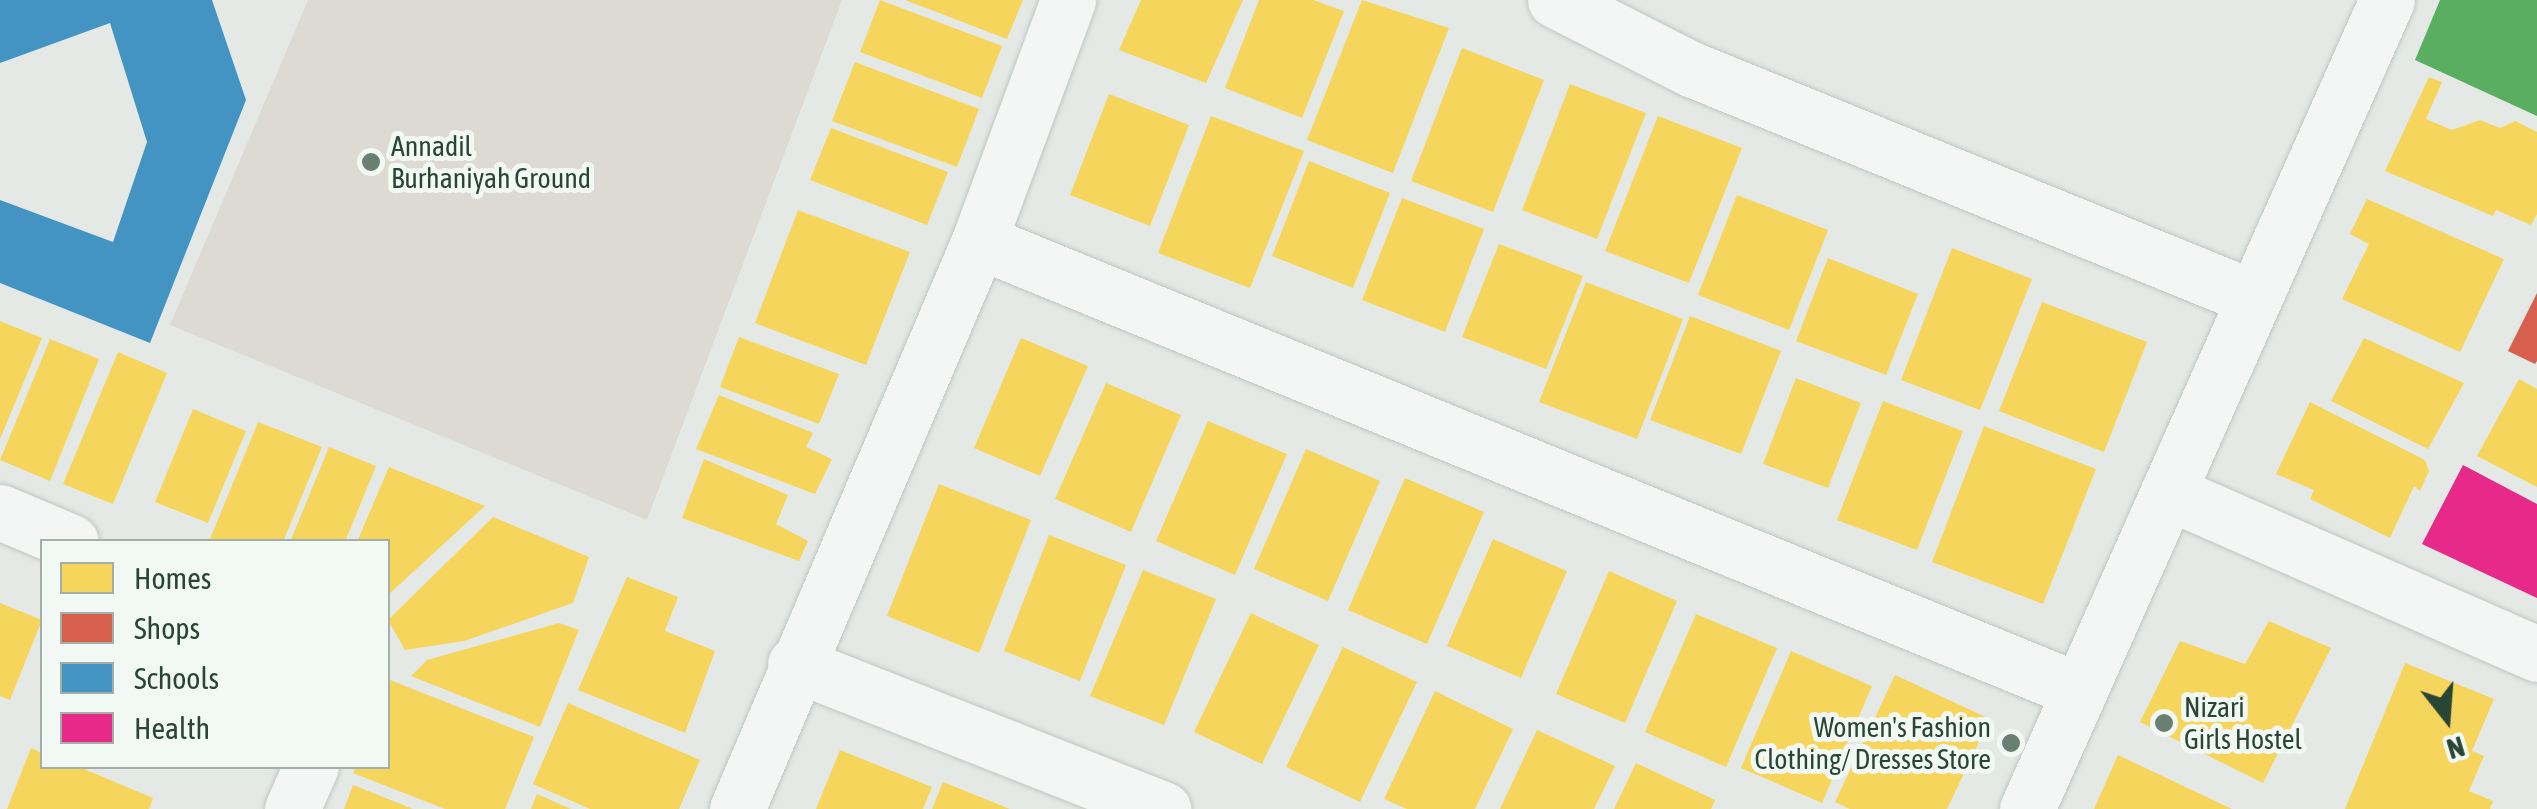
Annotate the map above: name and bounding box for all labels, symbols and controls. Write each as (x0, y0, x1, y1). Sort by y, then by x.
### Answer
place label: Annadil Burhaniyah Ground (391, 129, 591, 195)
marker: Annadil Burhaniyah Ground (360, 151, 382, 173)
legend (40, 539, 390, 769)
text: Homes (134, 561, 211, 595)
text: Shops (134, 611, 200, 645)
text: Schools (134, 661, 219, 695)
north arrow (2397, 669, 2497, 769)
place label: Nizari Girls Hostel (2184, 690, 2302, 756)
place label: Women's Fashion Clothing/ Dresses Store (1755, 710, 1991, 776)
text: Health (134, 711, 210, 745)
marker: Nizari Girls Hostel (2153, 712, 2175, 734)
text: N (2443, 730, 2468, 765)
marker: Women's Fashion Clothing/ Dresses Store (2000, 732, 2022, 754)

